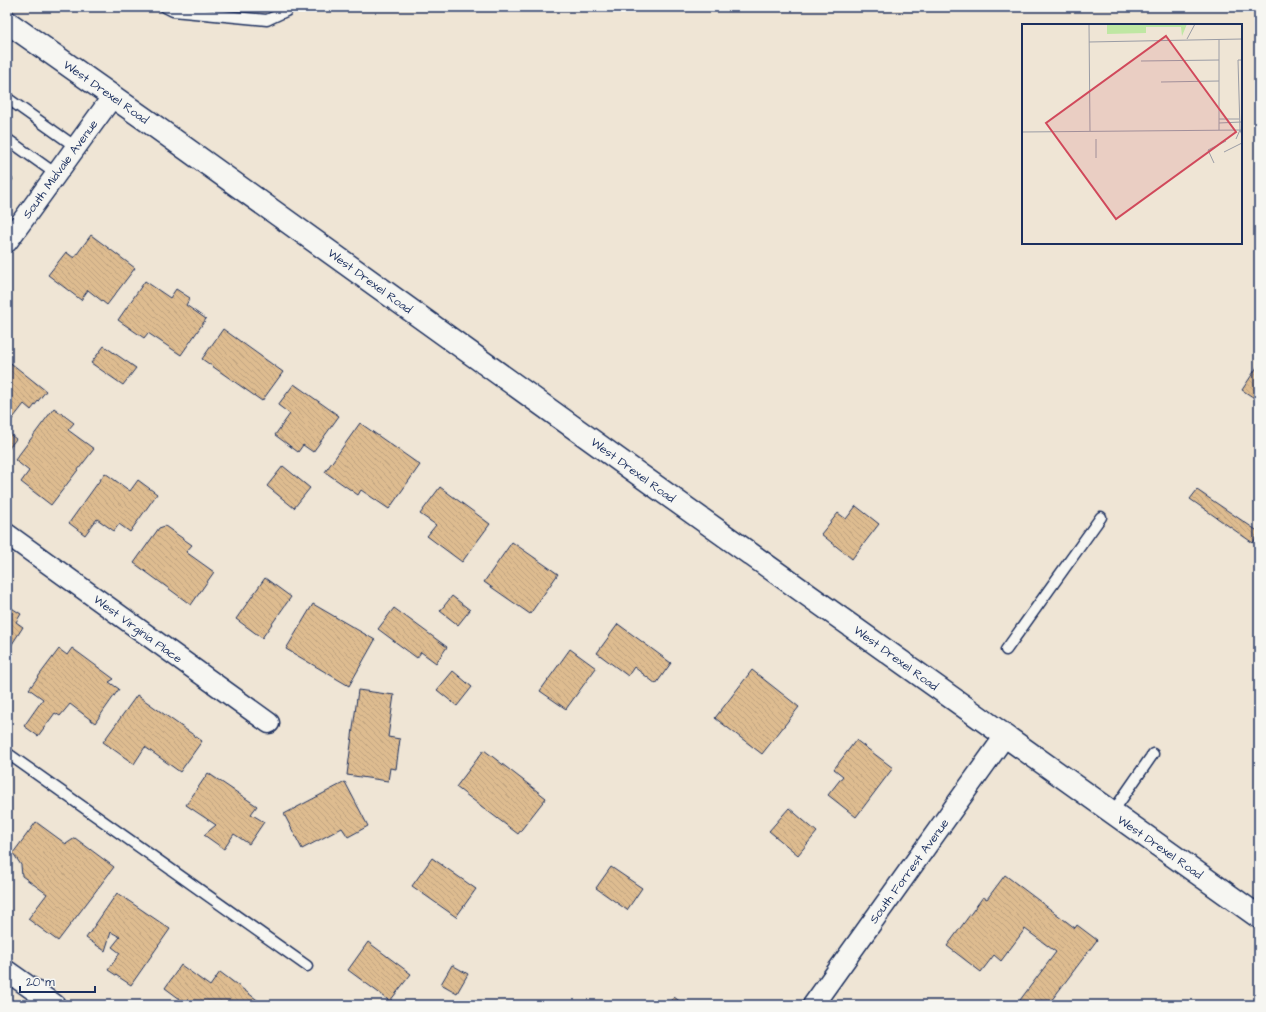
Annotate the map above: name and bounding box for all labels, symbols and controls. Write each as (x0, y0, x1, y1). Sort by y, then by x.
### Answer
inset map (1022, 24, 1242, 244)
street label: West Drexel Road (60, 57, 152, 128)
street label: South Midvale Avenue (19, 116, 102, 222)
street label: West Drexel Road (324, 245, 415, 318)
street label: West Drexel Road (587, 434, 678, 507)
street label: West Virginia Place (89, 591, 186, 669)
street label: West Drexel Road (850, 622, 941, 695)
street label: West Drexel Road (1114, 812, 1206, 883)
street label: South Forrest Avenue (866, 815, 953, 927)
scale bar (20, 968, 95, 994)
text: 20 m (26, 974, 55, 991)

